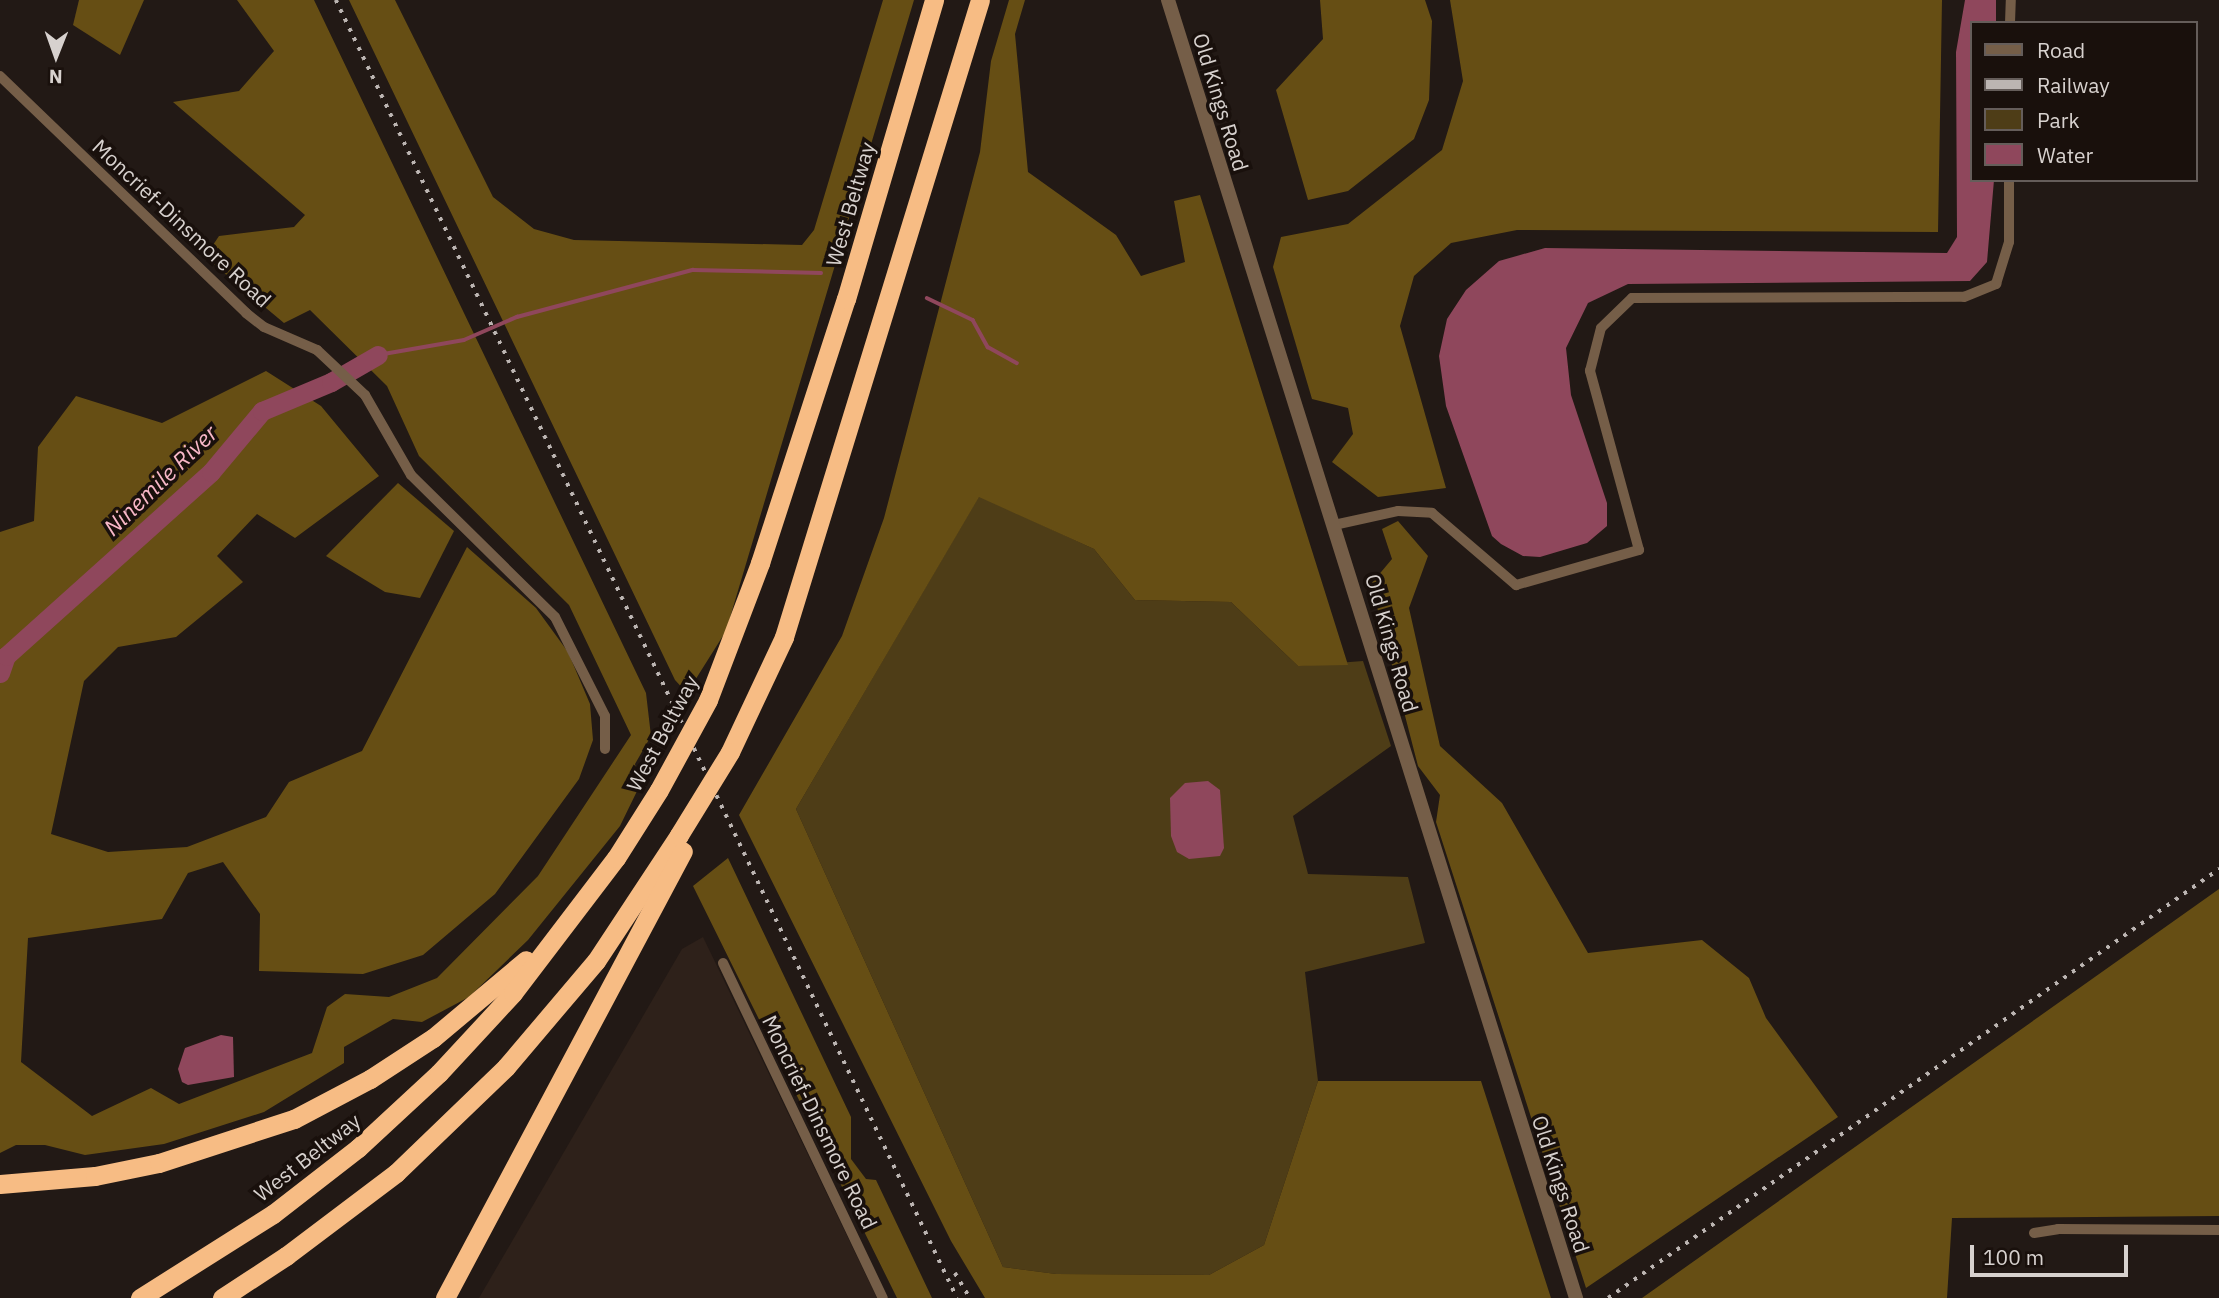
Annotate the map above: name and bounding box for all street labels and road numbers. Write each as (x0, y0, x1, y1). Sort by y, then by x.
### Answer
street label: Old Kings Road (1188, 30, 1254, 174)
street label: Moncrief-Dinsmore Road (87, 134, 277, 312)
street label: West Beltway (820, 139, 880, 269)
street label: Old Kings Road (1360, 571, 1424, 715)
street label: West Beltway (621, 671, 703, 795)
street label: Moncrief-Dinsmore Road (757, 1011, 883, 1233)
street label: West Beltway (249, 1108, 365, 1206)
street label: Old Kings Road (1527, 1112, 1595, 1256)

